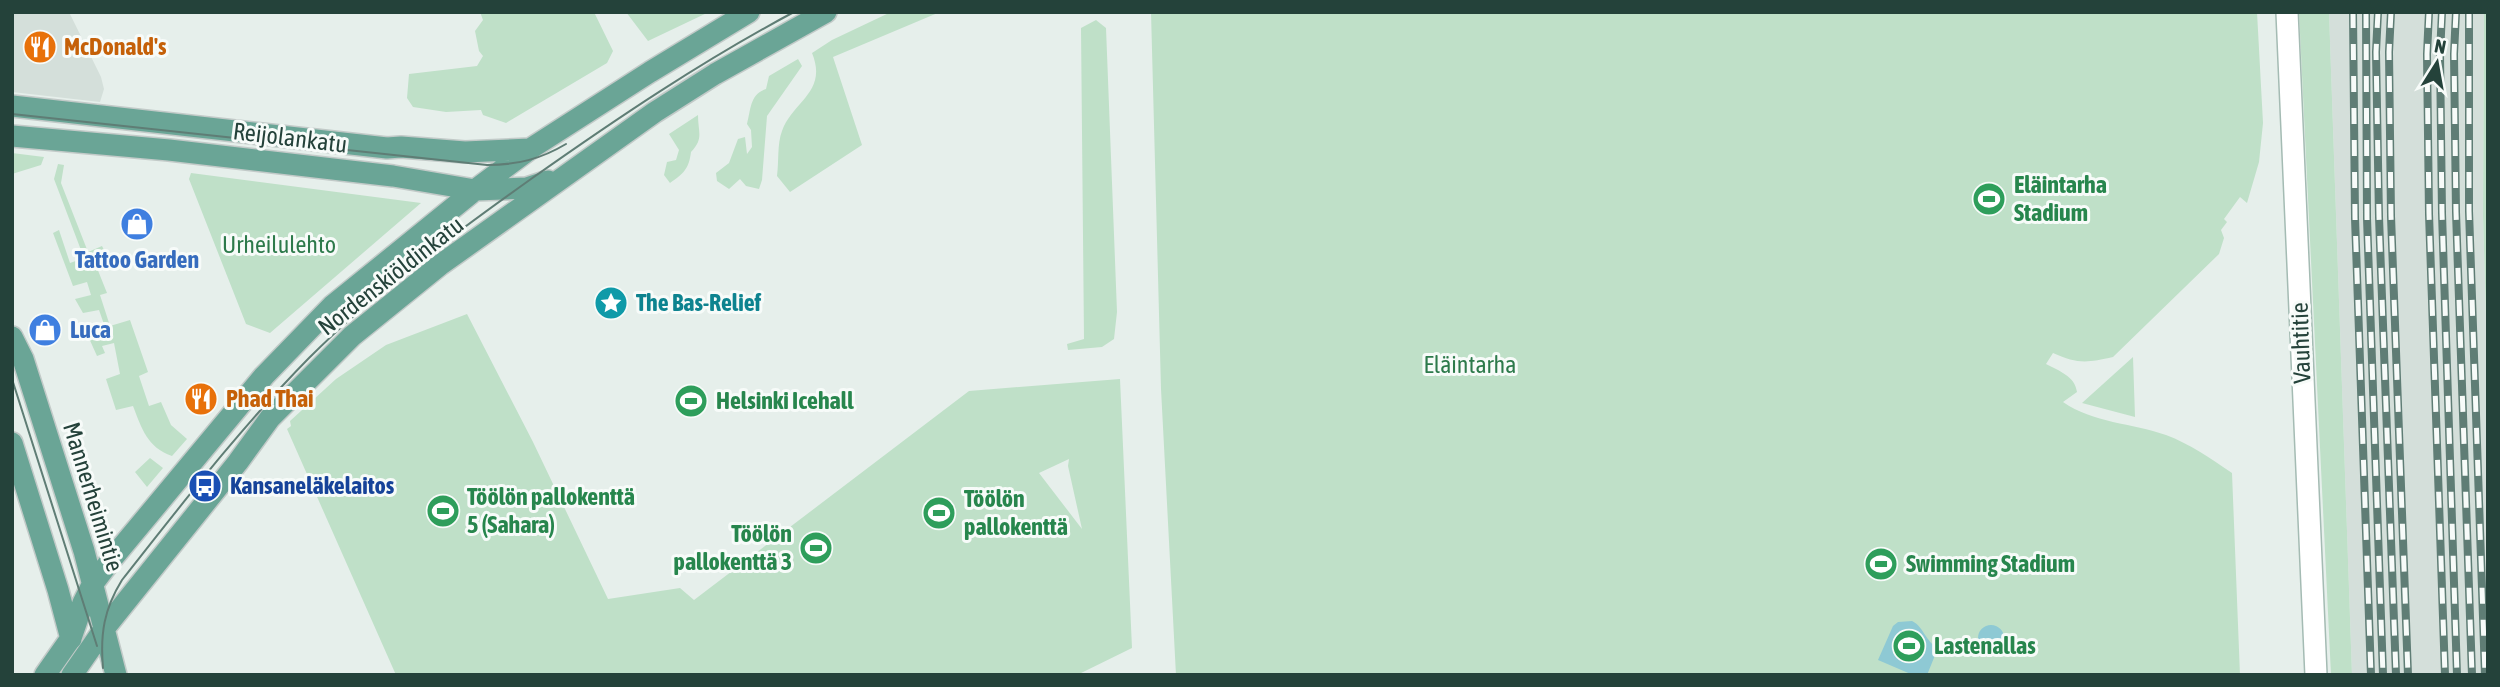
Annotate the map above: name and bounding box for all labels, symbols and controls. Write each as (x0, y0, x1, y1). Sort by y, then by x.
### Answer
restaurant icon: McDonald's (21, 28, 59, 66)
north arrow (2402, 28, 2472, 98)
place label: McDonald's (64, 33, 167, 60)
text: N (2433, 34, 2448, 58)
street label: Reijolankatu (232, 117, 349, 158)
place label: Eläintarha Stadium (2014, 171, 2107, 226)
sports icon: Eläintarha Stadium (1970, 180, 2008, 218)
shop icon: Tattoo Garden (118, 205, 156, 243)
street label: Nordenskiöldinkatu (313, 211, 469, 341)
park label: Urheilulehto (222, 231, 336, 258)
place label: Tattoo Garden (75, 246, 199, 273)
place icon: The Bas-Relief (592, 284, 630, 322)
place label: The Bas-Relief (636, 289, 762, 316)
street label: Vauhtitie (2286, 302, 2315, 384)
shop icon: Luca (26, 311, 64, 349)
place label: Luca (70, 316, 111, 343)
park label: Eläintarha (1424, 351, 1516, 378)
restaurant icon: Phad Thai (182, 380, 220, 418)
sports icon: Helsinki Icehall (672, 382, 710, 420)
place label: Phad Thai (226, 385, 314, 412)
place label: Helsinki Icehall (716, 387, 854, 414)
street label: Mannerheimintie (58, 419, 129, 575)
bus stop icon: Kansaneläkelaitos (186, 467, 224, 505)
place label: Kansaneläkelaitos (230, 472, 395, 499)
place label: Töölön pallokenttä 5 (Sahara) (467, 483, 635, 538)
place label: Töölön pallokenttä (964, 485, 1068, 540)
sports icon: Töölön pallokenttä 5 (Sahara) (424, 492, 462, 530)
sports icon: Töölön pallokenttä (920, 494, 958, 532)
place label: Töölön pallokenttä 3 (674, 520, 792, 575)
sports icon: Töölön pallokenttä 3 (797, 529, 835, 567)
sports icon: Swimming Stadium (1862, 545, 1900, 583)
place label: Swimming Stadium (1906, 550, 2075, 577)
sports icon: Lastenallas (1890, 627, 1928, 665)
place label: Lastenallas (1934, 632, 2036, 659)

